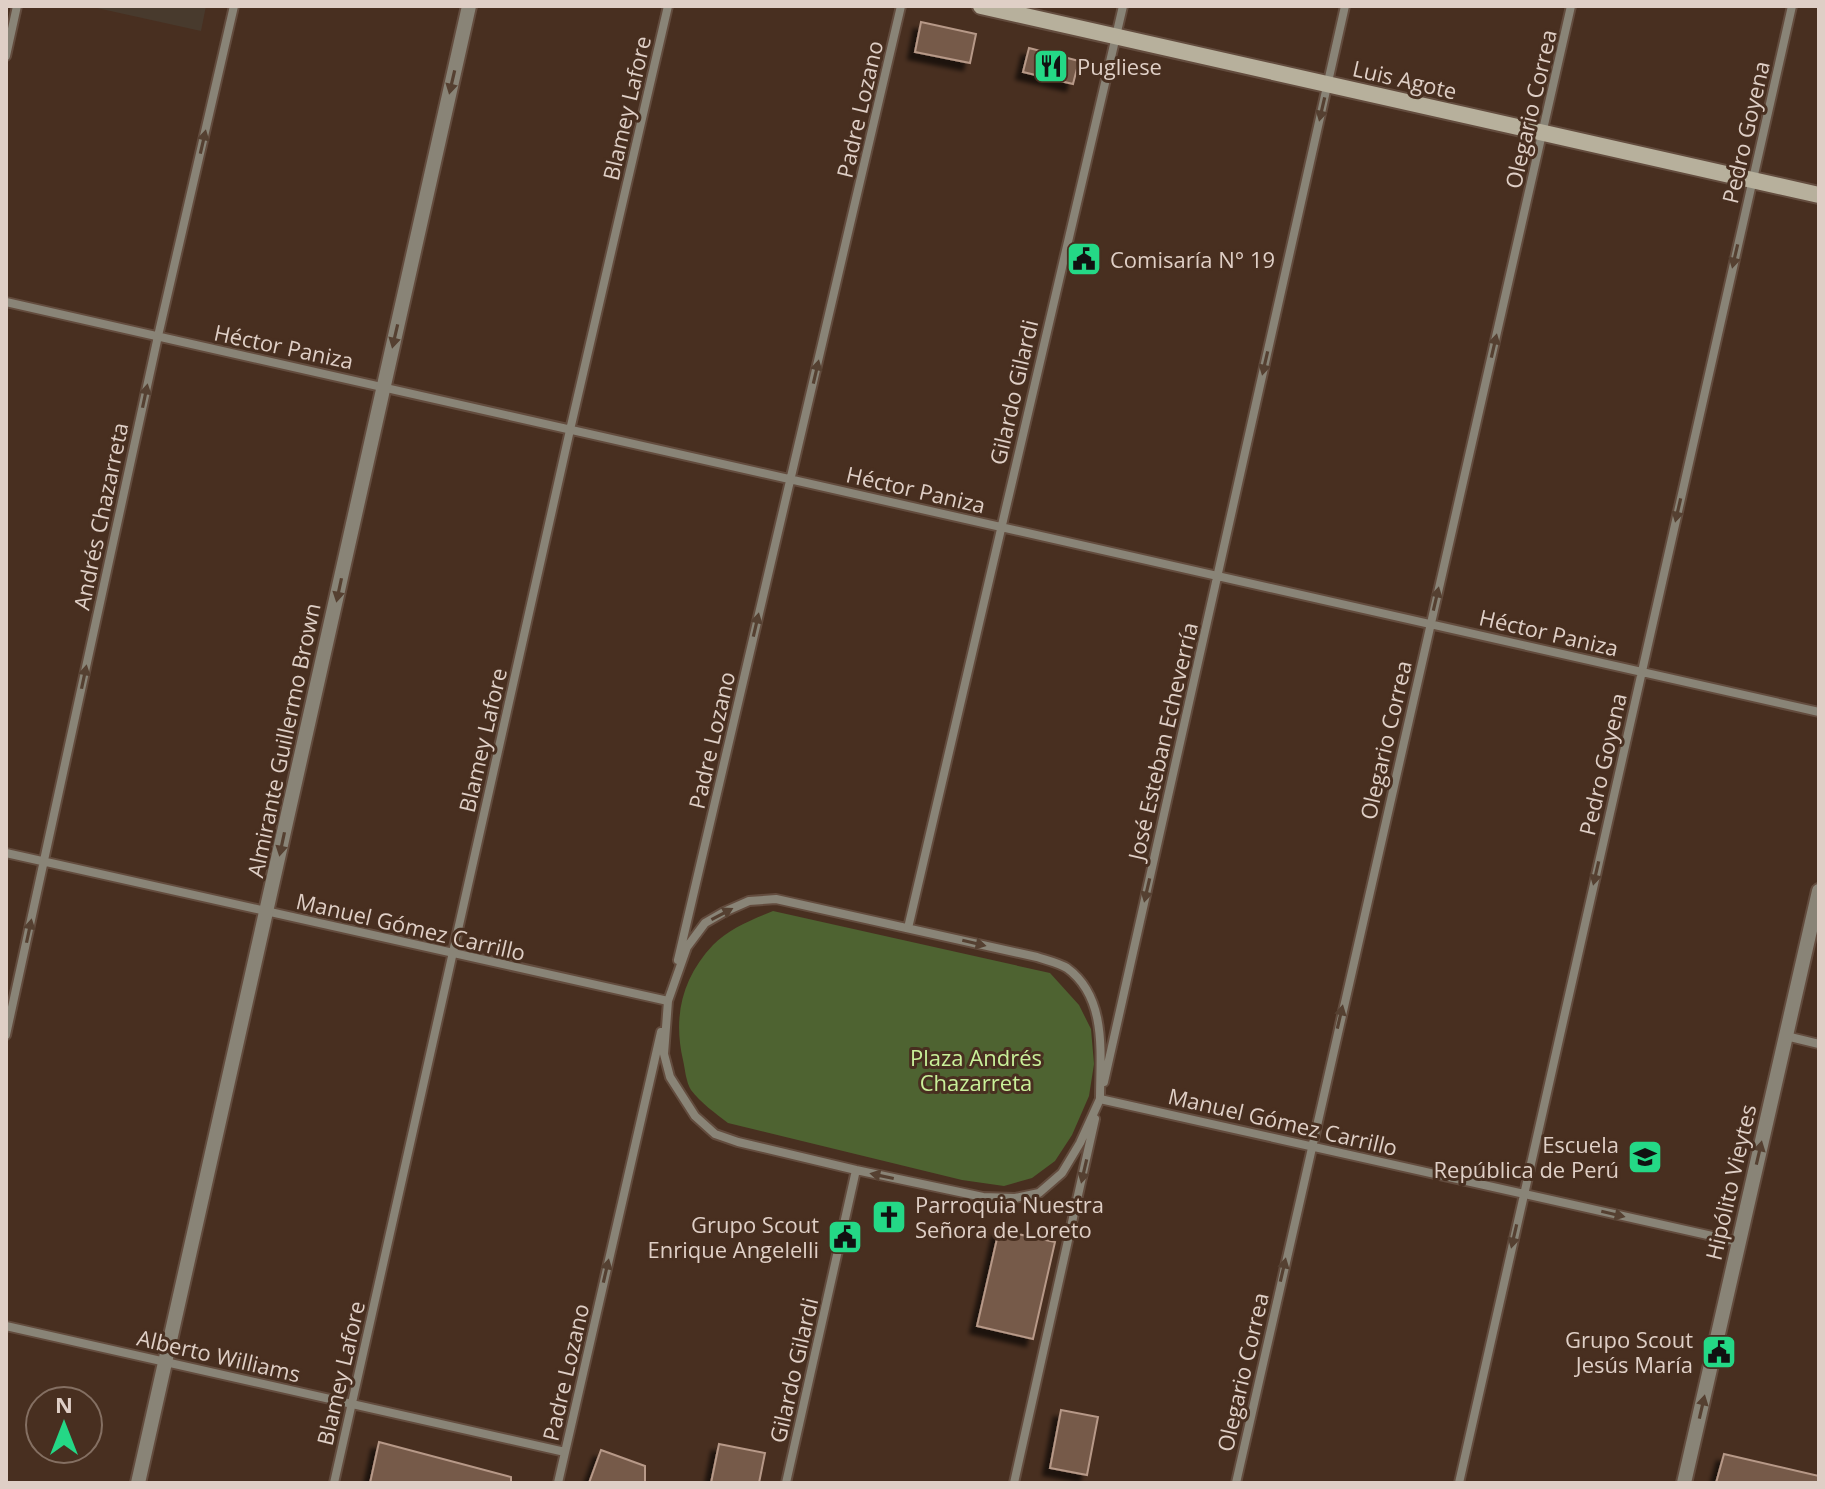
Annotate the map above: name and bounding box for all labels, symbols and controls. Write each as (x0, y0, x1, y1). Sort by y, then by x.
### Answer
street label: Olegario Correa (1497, 27, 1563, 191)
street label: Blamey Lafore (595, 33, 657, 183)
street label: Padre Lozano (829, 37, 889, 181)
restaurant icon: Pugliese (1032, 47, 1070, 85)
place label: Pugliese (1077, 51, 1162, 81)
street label: Luis Agote (1350, 52, 1460, 106)
street label: Pedro Goyena (1714, 58, 1776, 206)
one-way arrow (445, 70, 457, 95)
one-way arrow (1315, 97, 1328, 122)
one-way arrow (197, 129, 210, 154)
public building icon: Comisaría N° 19 (1065, 240, 1103, 278)
place label: Comisaría N° 19 (1110, 244, 1275, 274)
one-way arrow (1728, 244, 1741, 269)
street label: Gilardo Gilardi (982, 316, 1044, 468)
street label: Héctor Paniza (211, 317, 357, 375)
one-way arrow (388, 324, 401, 349)
one-way arrow (1488, 333, 1501, 358)
one-way arrow (1258, 351, 1271, 376)
one-way arrow (810, 360, 823, 385)
one-way arrow (139, 383, 152, 408)
street label: Andrés Chazarreta (65, 420, 135, 612)
street label: Héctor Paniza (843, 458, 989, 520)
one-way arrow (1671, 497, 1684, 522)
one-way arrow (332, 577, 345, 602)
one-way arrow (1430, 587, 1443, 612)
street label: Almirante Guillermo Brown (239, 600, 327, 880)
street label: Héctor Paniza (1476, 601, 1622, 663)
one-way arrow (751, 613, 763, 638)
street label: José Esteban Echeverría (1120, 619, 1204, 865)
street label: Olegario Correa (1352, 658, 1418, 822)
one-way arrow (78, 664, 91, 689)
street label: Blamey Lafore (451, 665, 513, 815)
street label: Padre Lozano (681, 668, 741, 812)
street label: Pedro Goyena (1571, 690, 1633, 838)
one-way arrow (276, 831, 288, 856)
one-way arrow (1589, 860, 1602, 885)
one-way arrow (1140, 878, 1153, 903)
street label: Manuel Gómez Carrillo (293, 885, 529, 967)
one-way arrow (710, 907, 733, 921)
one-way arrow (23, 918, 35, 943)
one-way arrow (962, 937, 987, 950)
one-way arrow (1335, 1004, 1347, 1029)
park label: Plaza Andrés Chazarreta (910, 1042, 1042, 1097)
street label: Manuel Gómez Carrillo (1165, 1080, 1401, 1162)
street label: Hipólito Vieytes (1697, 1101, 1763, 1263)
place label: Escuela República de Perú (1433, 1129, 1619, 1184)
school or university icon: Escuela República de Perú (1626, 1138, 1664, 1176)
one-way arrow (1754, 1141, 1766, 1166)
one-way arrow (1077, 1159, 1090, 1184)
one-way arrow (869, 1169, 894, 1182)
place label: Parroquia Nuestra Señora de Loreto (915, 1189, 1104, 1244)
church icon: Parroquia Nuestra Señora de Loreto (870, 1198, 908, 1236)
one-way arrow (1601, 1208, 1626, 1221)
place label: Grupo Scout Enrique Angelelli (647, 1209, 819, 1264)
public building icon: Grupo Scout Enrique Angelelli (826, 1218, 864, 1256)
one-way arrow (1507, 1223, 1520, 1248)
one-way arrow (601, 1258, 613, 1283)
one-way arrow (1277, 1258, 1290, 1283)
street label: Olegario Correa (1209, 1290, 1275, 1454)
street label: Gilardo Gilardi (762, 1294, 824, 1446)
street label: Blamey Lafore (309, 1298, 371, 1448)
street label: Padre Lozano (535, 1300, 595, 1444)
street label: Alberto Williams (134, 1322, 304, 1388)
place label: Grupo Scout Jesús María (1565, 1324, 1693, 1379)
public building icon: Grupo Scout Jesús María (1700, 1333, 1738, 1371)
north arrow (24, 1385, 104, 1465)
text: N (55, 1389, 73, 1419)
one-way arrow (1696, 1394, 1709, 1419)

